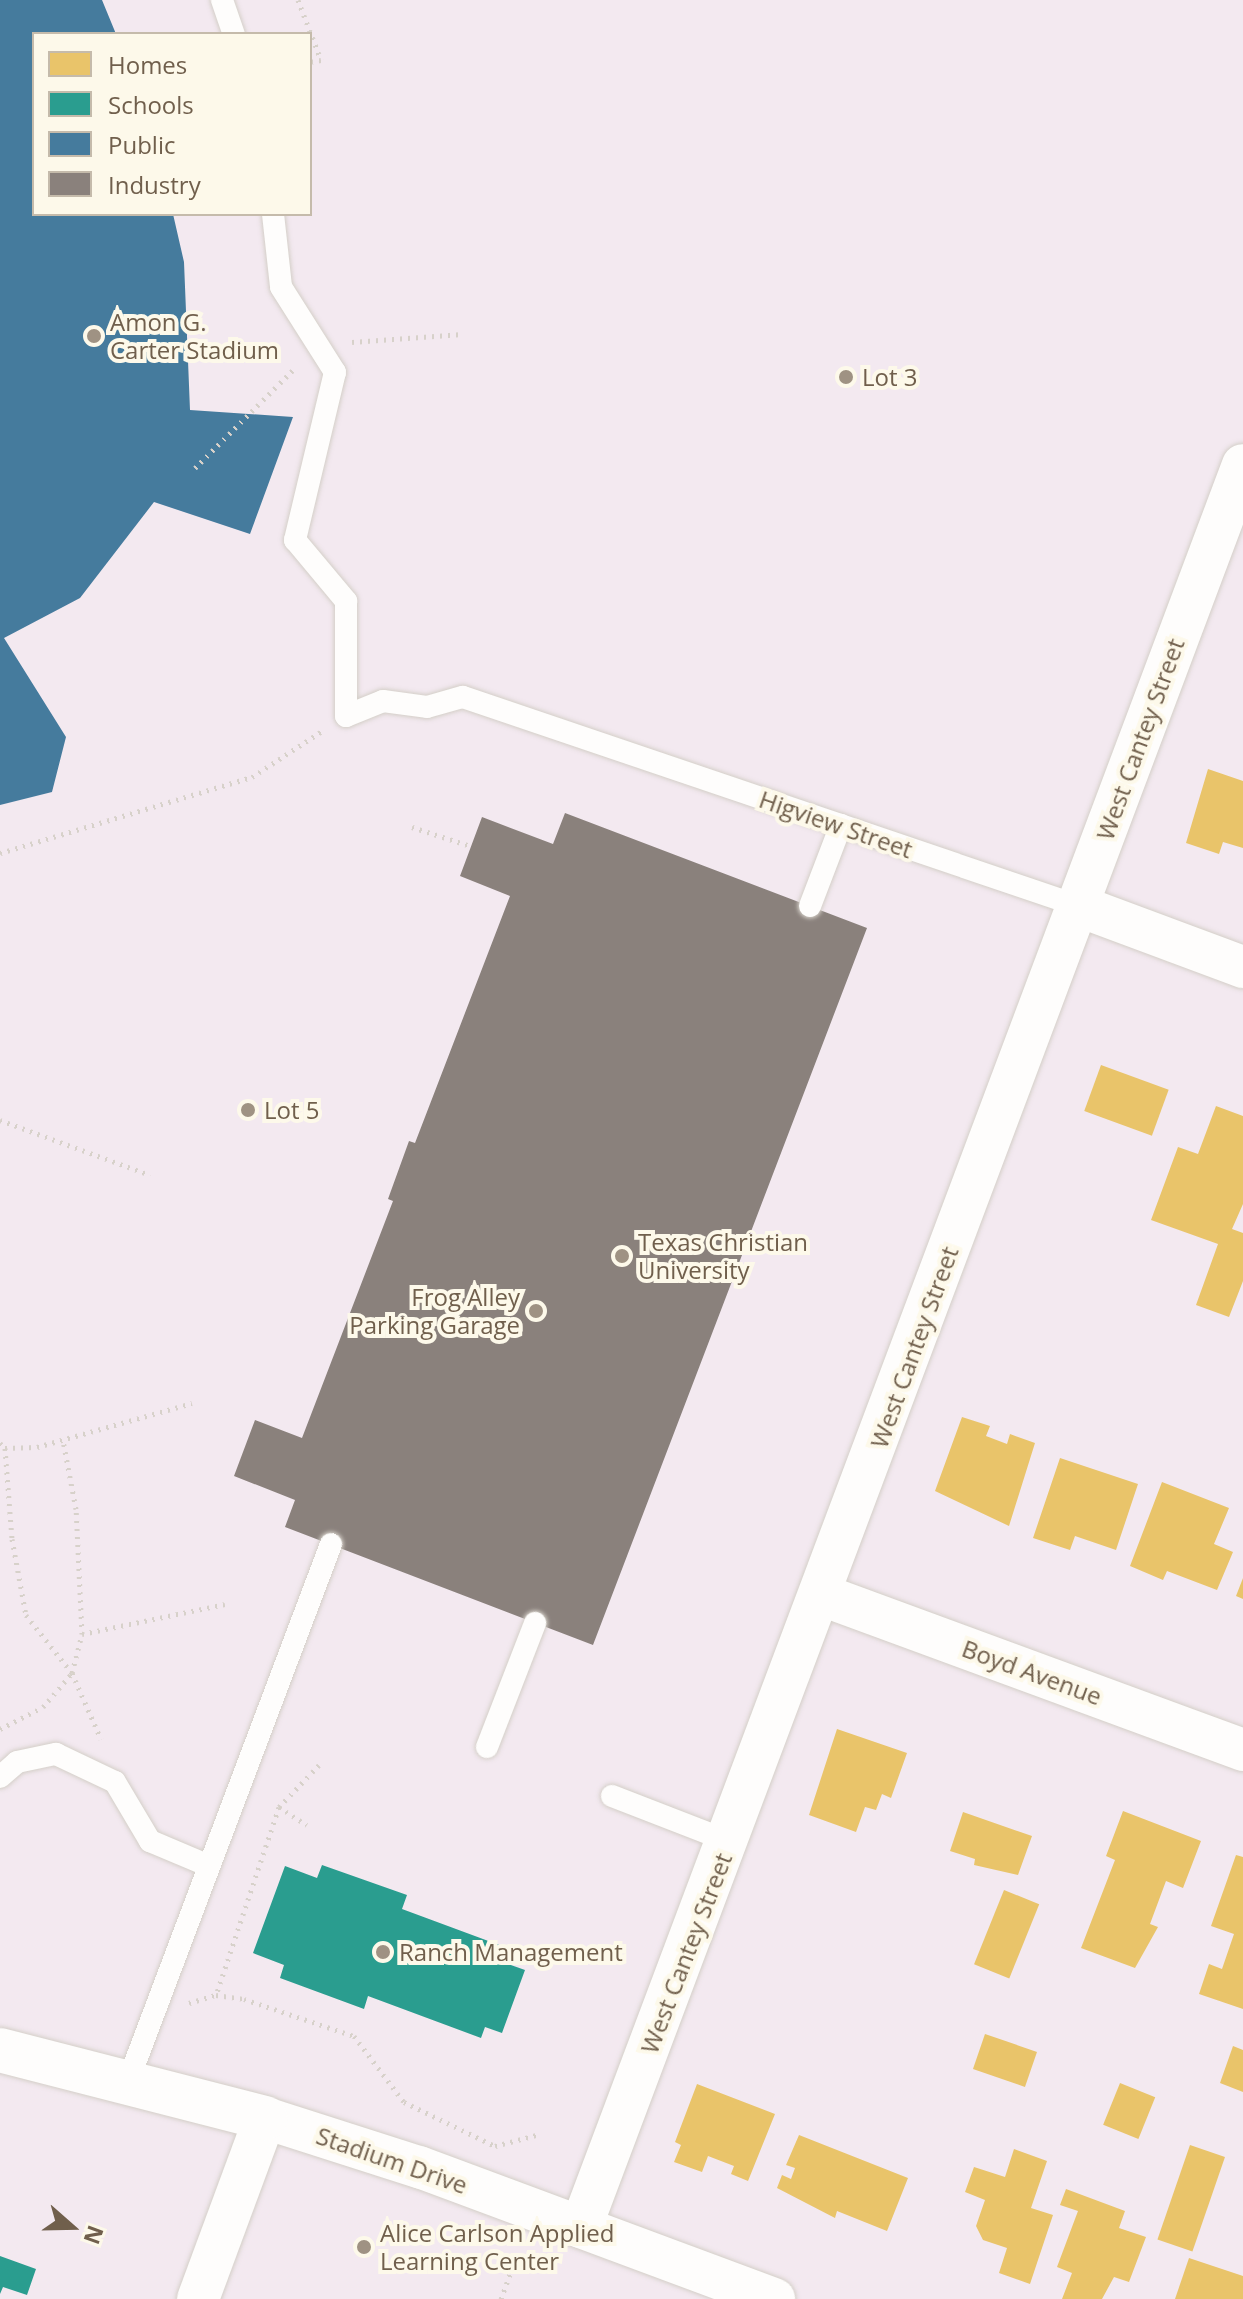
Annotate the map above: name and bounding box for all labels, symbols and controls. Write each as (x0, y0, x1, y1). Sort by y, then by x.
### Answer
legend (32, 32, 312, 216)
text: Homes (108, 48, 187, 81)
text: Schools (108, 88, 194, 121)
text: Public (108, 128, 175, 161)
text: Industry (108, 168, 201, 201)
place label: Amon G. Carter Stadium (110, 308, 279, 364)
marker: Amon G. Carter Stadium (85, 327, 103, 345)
place label: Lot 3 (862, 363, 917, 391)
marker: Lot 3 (837, 368, 855, 386)
street label: West Cantey Street (1090, 634, 1190, 844)
street label: Higview Street (756, 784, 916, 864)
place label: Lot 5 (264, 1096, 319, 1124)
marker: Lot 5 (239, 1101, 257, 1119)
place label: Texas Christian University (638, 1228, 808, 1284)
street label: West Cantey Street (864, 1242, 964, 1452)
marker: Texas Christian University (613, 1247, 631, 1265)
place label: Frog Alley Parking Garage (349, 1283, 520, 1339)
marker: Frog Alley Parking Garage (527, 1302, 545, 1320)
street label: Boyd Avenue (958, 1633, 1106, 1711)
street label: West Cantey Street (635, 1849, 737, 2057)
place label: Ranch Management (399, 1938, 623, 1966)
marker: Ranch Management (374, 1943, 392, 1961)
street label: Stadium Drive (313, 2121, 471, 2199)
north arrow (32, 2187, 112, 2267)
place label: Alice Carlson Applied Learning Center (380, 2219, 614, 2275)
text: N (77, 2222, 112, 2249)
marker: Alice Carlson Applied Learning Center (355, 2238, 373, 2256)

